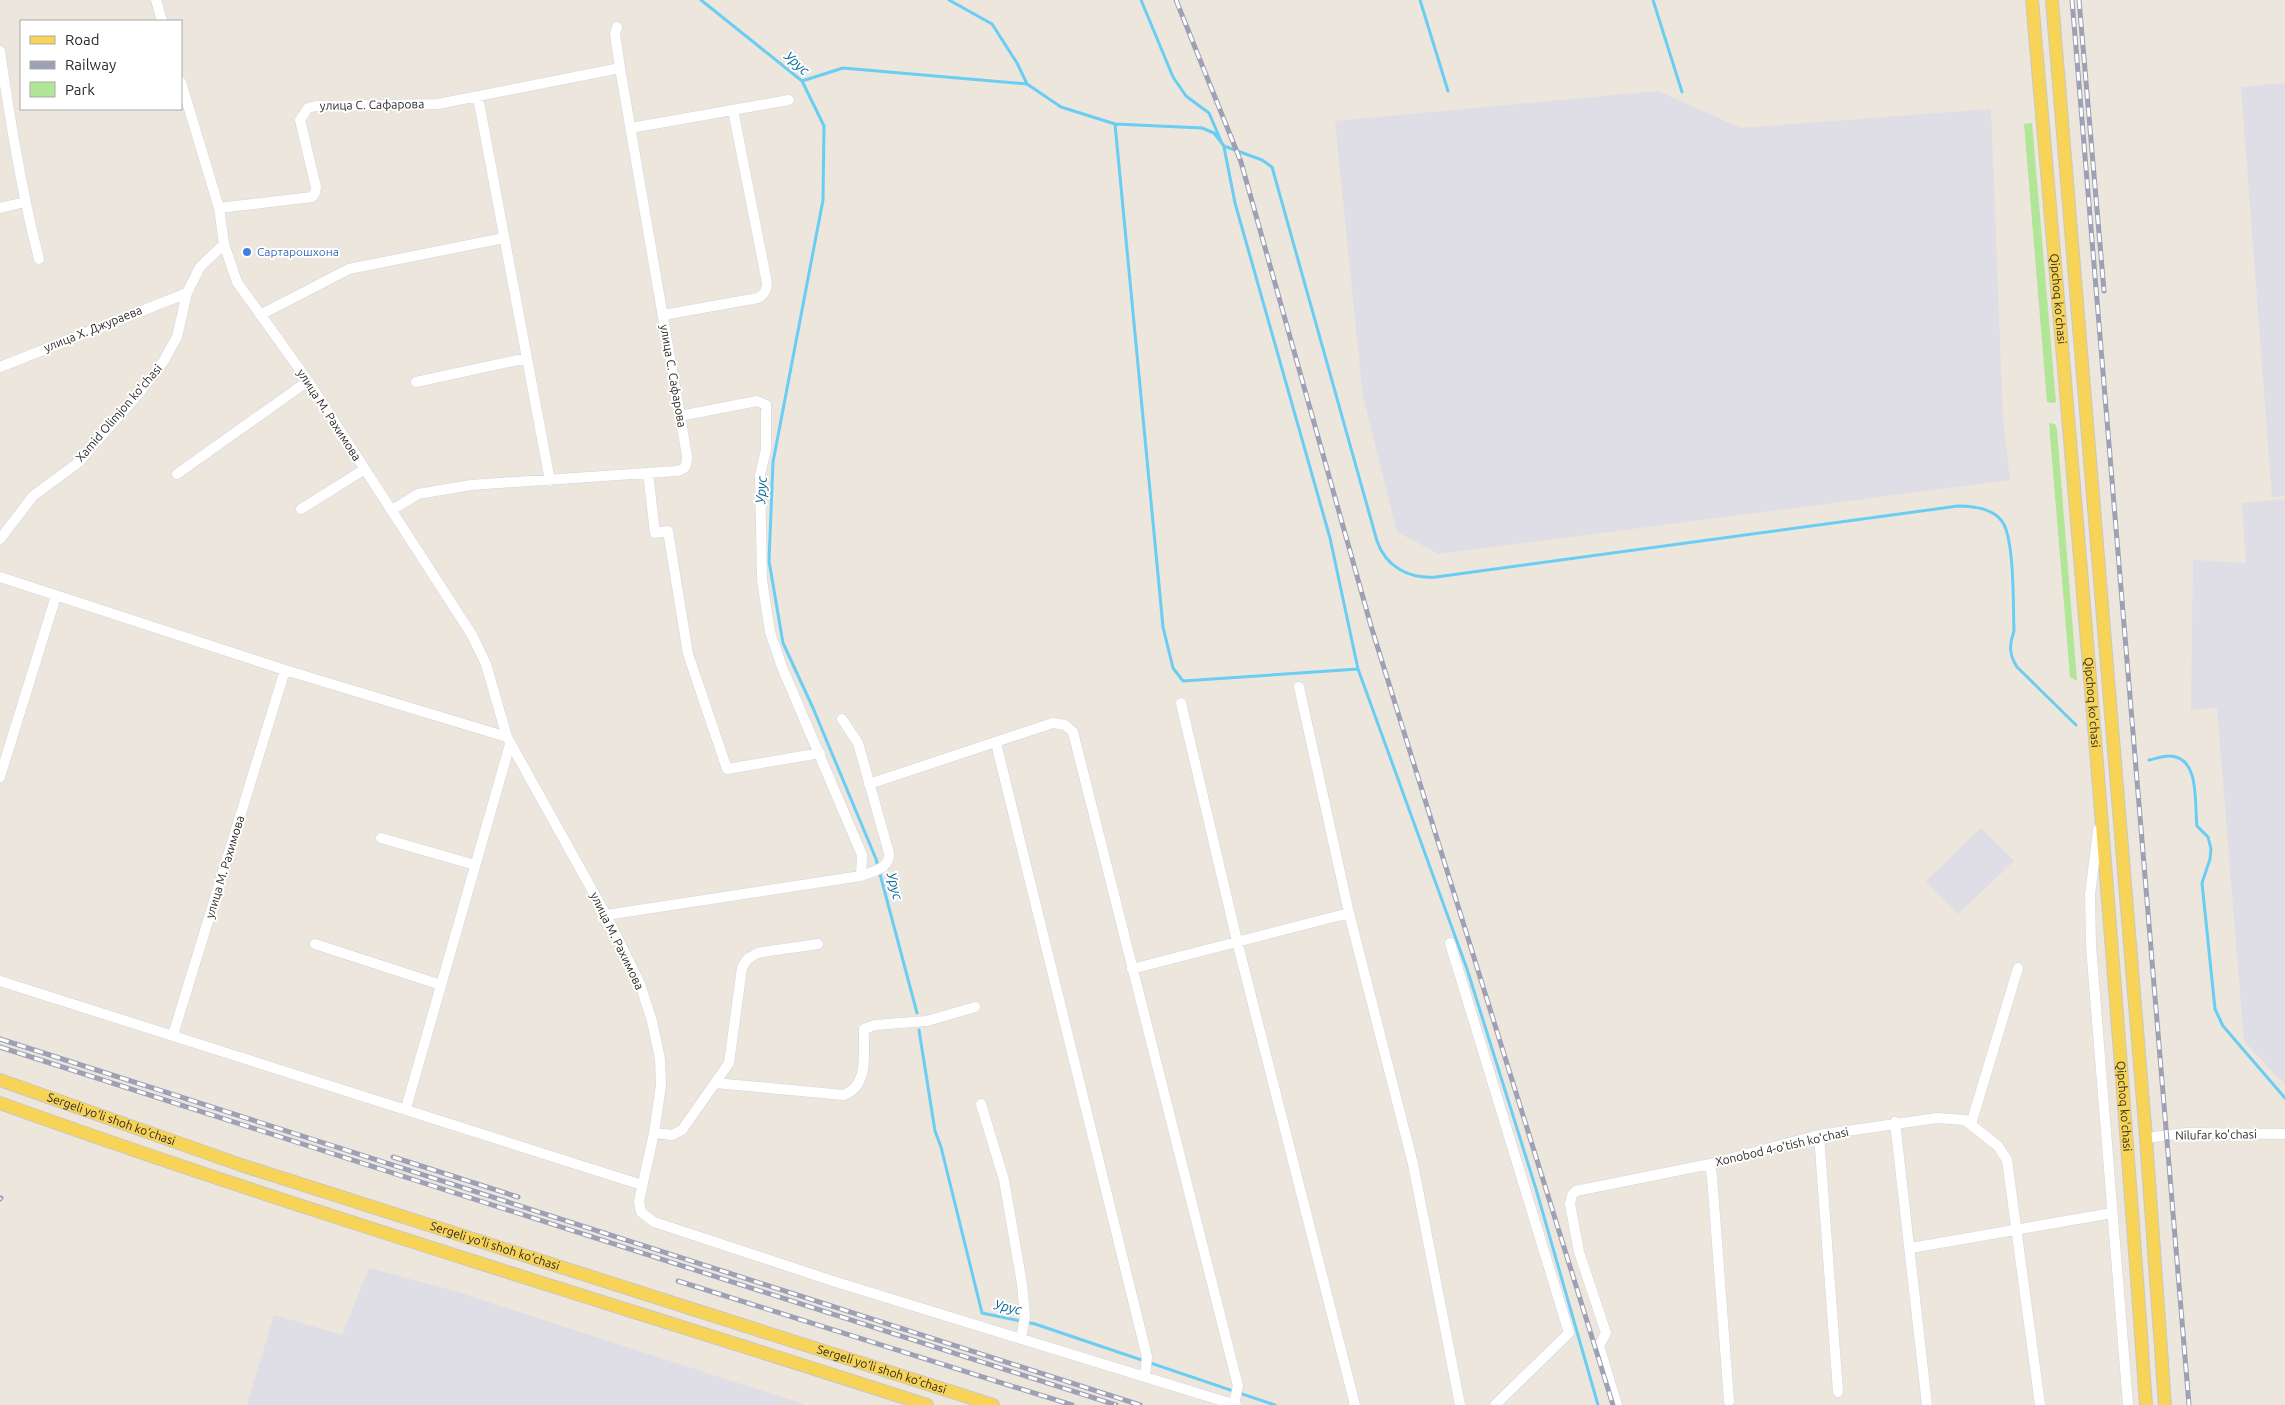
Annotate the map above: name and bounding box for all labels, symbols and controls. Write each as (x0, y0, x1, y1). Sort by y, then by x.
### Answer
legend (20, 20, 182, 110)
text: Road (65, 31, 100, 48)
water label: Урус (781, 47, 813, 79)
text: Railway (65, 56, 116, 73)
text: Park (65, 81, 95, 98)
street label: улица С. Сафарова (320, 97, 424, 112)
place label: Сартарошхона (257, 245, 339, 258)
marker: Сартарошхона (241, 246, 253, 258)
street label: Qipchoq ko'chasi (2048, 253, 2069, 345)
street label: улица Х. Джураева (42, 303, 144, 354)
street label: улица С. Сафарова (658, 323, 689, 429)
street label: Xamid Olimjon ko'chasi (73, 362, 164, 464)
street label: улица М. Рахимова (295, 366, 364, 463)
water label: Урус (752, 475, 770, 505)
street label: Qipchoq ko'chasi (2082, 657, 2103, 748)
street label: улица М. Рахимова (203, 814, 246, 920)
water label: Урус (883, 869, 906, 902)
street label: улица М. Рахимова (588, 890, 647, 992)
street label: Qipchoq ko'chasi (2115, 1060, 2134, 1152)
street label: Sergeli yo‘li shoh ko‘chasi (46, 1090, 177, 1147)
street label: Xonobod 4-o'tish ko'chasi (1714, 1125, 1850, 1168)
street label: Nilufar ko'chasi (2175, 1127, 2257, 1142)
street label: Sergeli yo‘li shoh ko‘chasi (429, 1219, 561, 1272)
water label: Урус (992, 1296, 1024, 1318)
street label: Sergeli yo‘li shoh ko‘chasi (815, 1342, 948, 1396)

